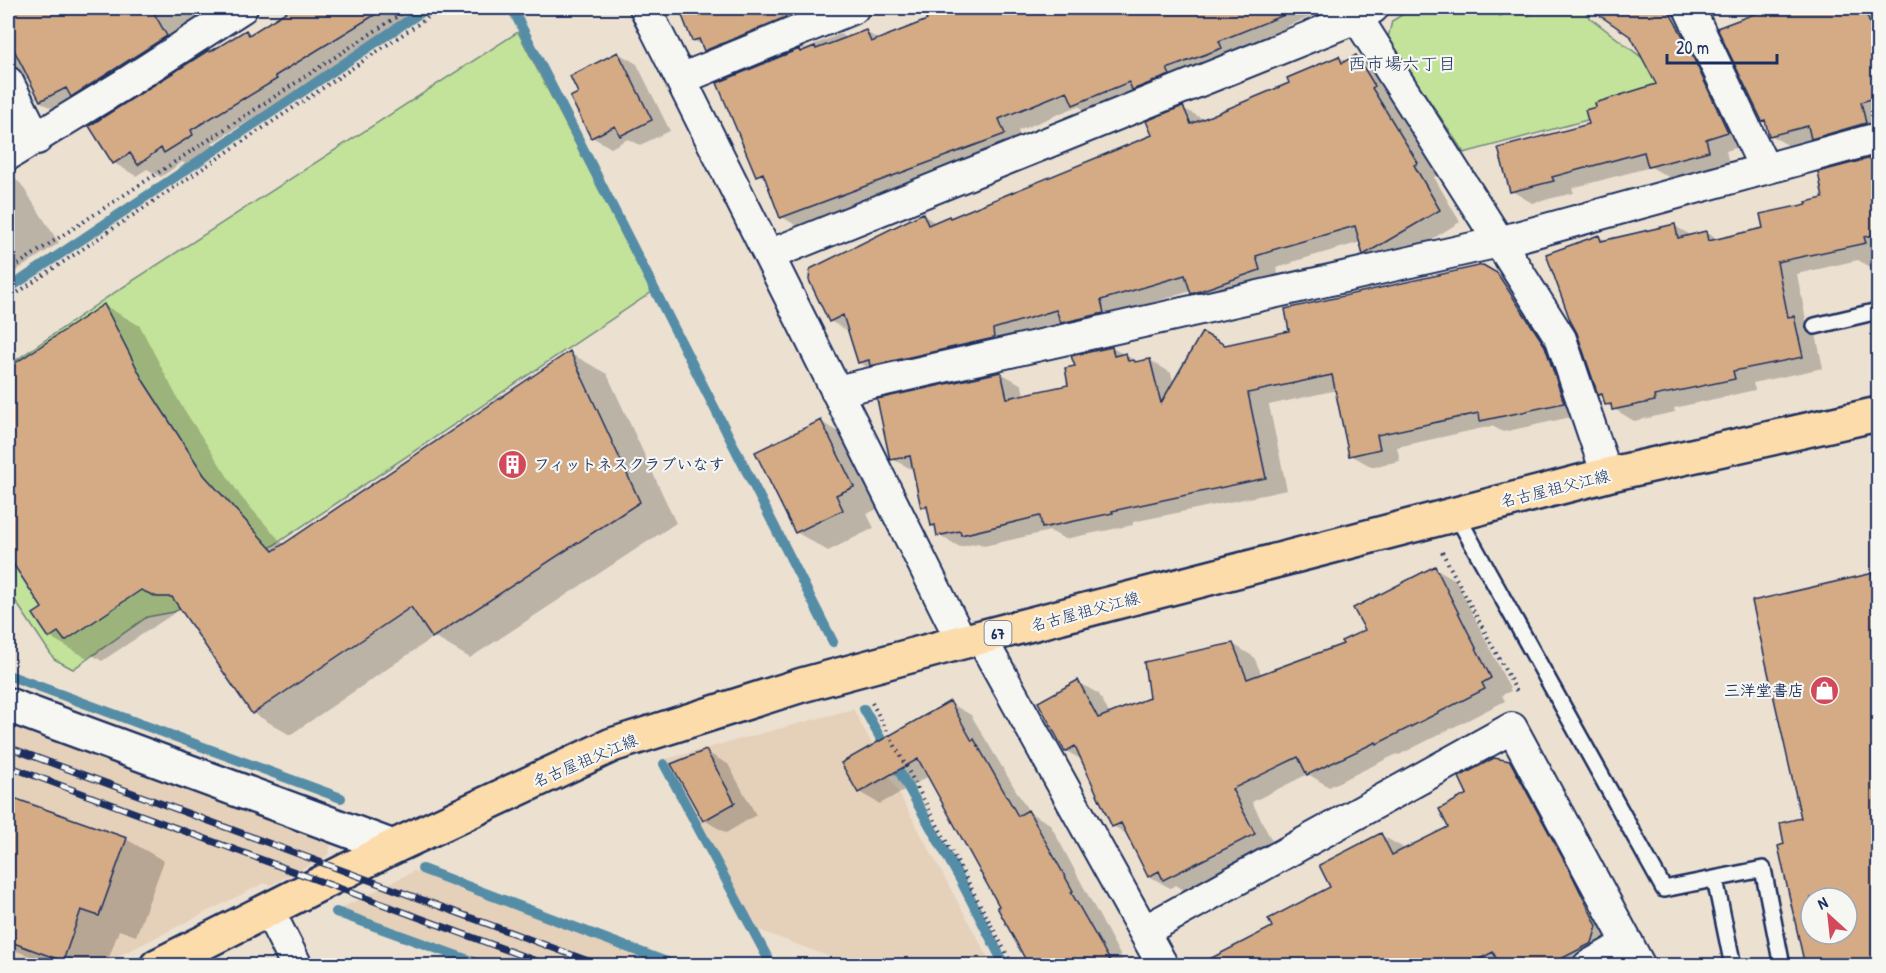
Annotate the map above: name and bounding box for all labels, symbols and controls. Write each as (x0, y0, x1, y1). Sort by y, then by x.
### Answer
scale bar (1667, 27, 1776, 65)
text: 20 m (1676, 35, 1709, 60)
district label: 西市場六丁目 (1348, 51, 1456, 76)
building icon: フィットネスクラブいなす (497, 448, 529, 480)
place label: フィットネスクラブいなす (534, 453, 724, 475)
street label: 名古屋祖父江線 (1498, 464, 1612, 512)
street label: 名古屋祖父江線 (1028, 586, 1142, 636)
road number: 67 (984, 621, 1012, 645)
shop icon: 三洋堂書店 (1809, 674, 1841, 706)
place label: 三洋堂書店 (1724, 679, 1804, 701)
street label: 名古屋祖父江線 (529, 728, 641, 792)
north arrow (1799, 886, 1859, 946)
text: N (1813, 891, 1831, 914)

